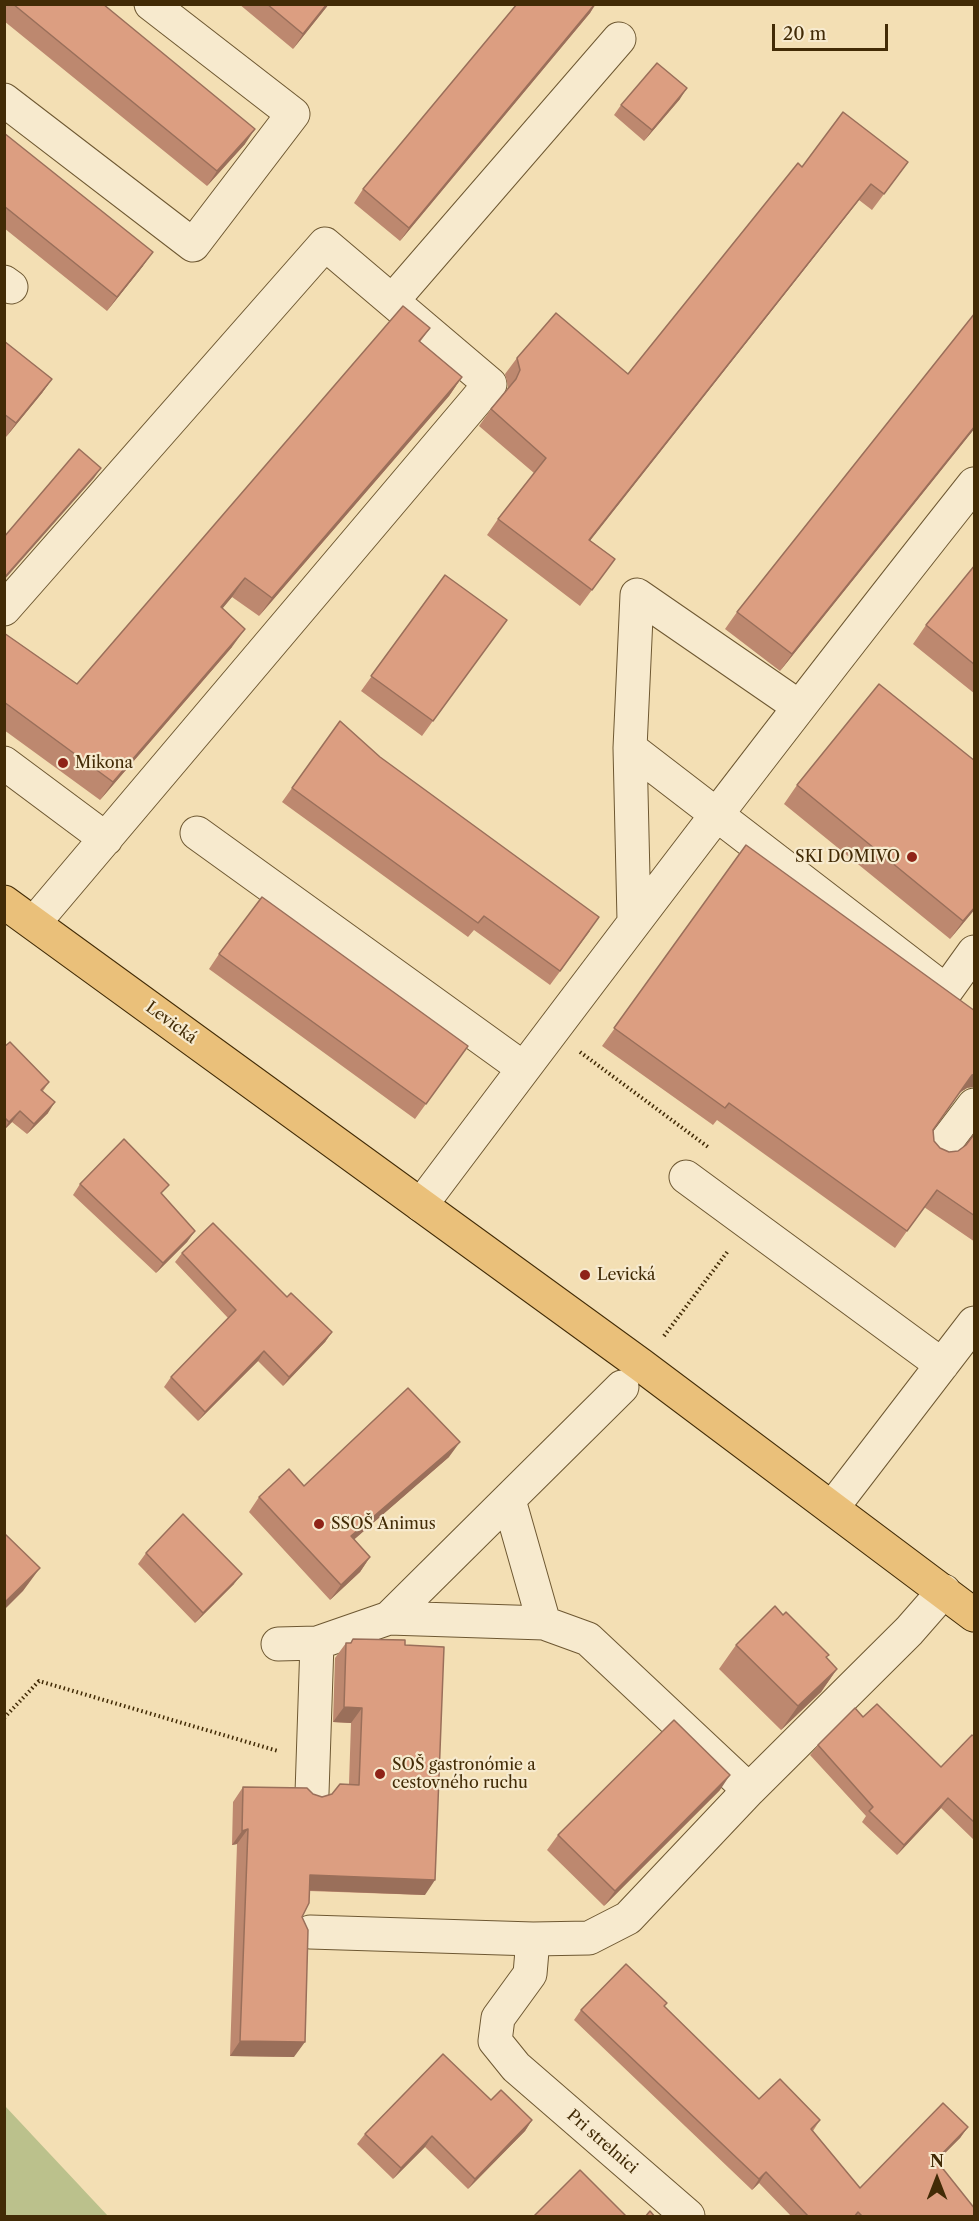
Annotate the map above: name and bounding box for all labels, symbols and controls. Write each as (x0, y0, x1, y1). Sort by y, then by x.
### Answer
scale bar (775, 12, 890, 50)
text: 20 m (783, 23, 826, 45)
place label: Mikona (75, 753, 133, 773)
marker: Mikona (56, 756, 70, 770)
place label: SKI DOMIVO (795, 847, 900, 867)
marker: SKI DOMIVO (905, 850, 919, 864)
street label: Levická (142, 998, 200, 1048)
place label: Levická (597, 1265, 655, 1285)
marker: Levická (578, 1268, 592, 1282)
place label: SSOŠ Animus (331, 1514, 436, 1534)
marker: SSOŠ Animus (312, 1517, 326, 1531)
place label: SOŠ gastronómie a cestovného ruchu (392, 1755, 536, 1793)
marker: SOŠ gastronómie a cestovného ruchu (373, 1767, 387, 1781)
street label: Pri strelnici (563, 2106, 641, 2178)
north arrow (907, 2149, 967, 2209)
text: N (930, 2151, 944, 2171)

